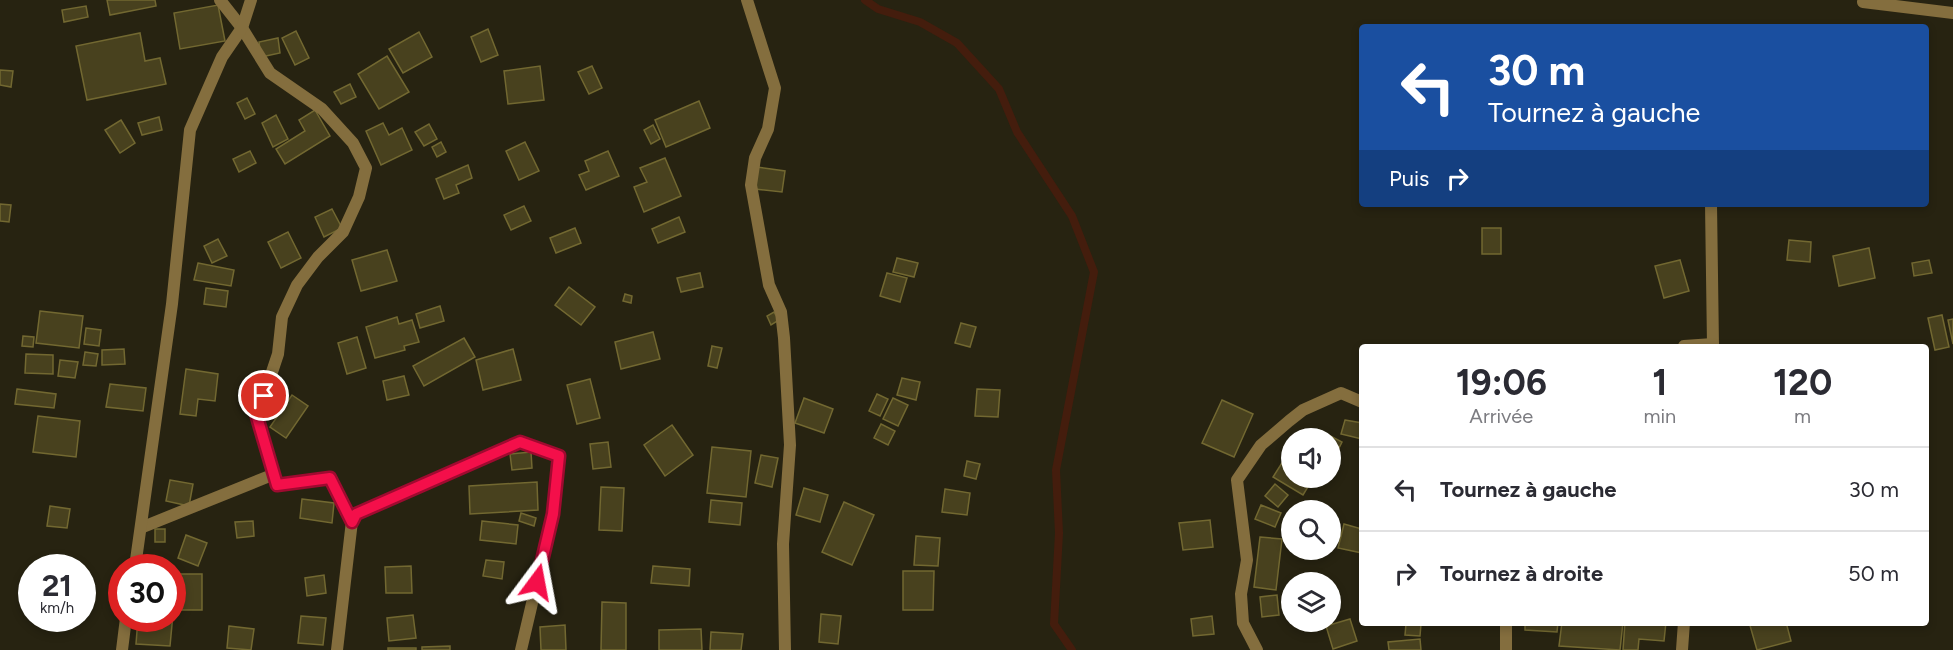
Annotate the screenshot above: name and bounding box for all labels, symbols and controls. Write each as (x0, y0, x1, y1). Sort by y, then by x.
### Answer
text: 30 m (1488, 45, 1585, 96)
icon: left (1389, 48, 1467, 126)
text: Tournez à gauche (1488, 96, 1700, 129)
icon: right (1441, 162, 1474, 195)
text: Puis (1389, 165, 1429, 192)
text: 19:06 (1456, 361, 1547, 404)
text: 1 (1652, 361, 1667, 404)
text: 120 (1773, 361, 1832, 404)
pin (238, 370, 289, 421)
icon: arrive (247, 379, 280, 412)
text: Arrivée (1469, 404, 1533, 428)
text: min (1643, 404, 1676, 428)
text: m (1794, 404, 1811, 428)
map controls (1281, 428, 1341, 632)
button: sound (1281, 428, 1341, 488)
icon: left (1389, 473, 1422, 506)
text: Tournez à gauche (1440, 476, 1616, 503)
text: 30 m (1849, 476, 1899, 503)
button: search (1281, 500, 1341, 560)
position arrow (505, 550, 569, 614)
speed limit sign: 30 (108, 554, 186, 632)
icon: right (1389, 557, 1422, 590)
text: Tournez à droite (1440, 560, 1603, 587)
text: 50 m (1848, 560, 1899, 587)
text: 21 (42, 567, 72, 604)
button: layers (1281, 572, 1341, 632)
text: km/h (40, 599, 74, 617)

